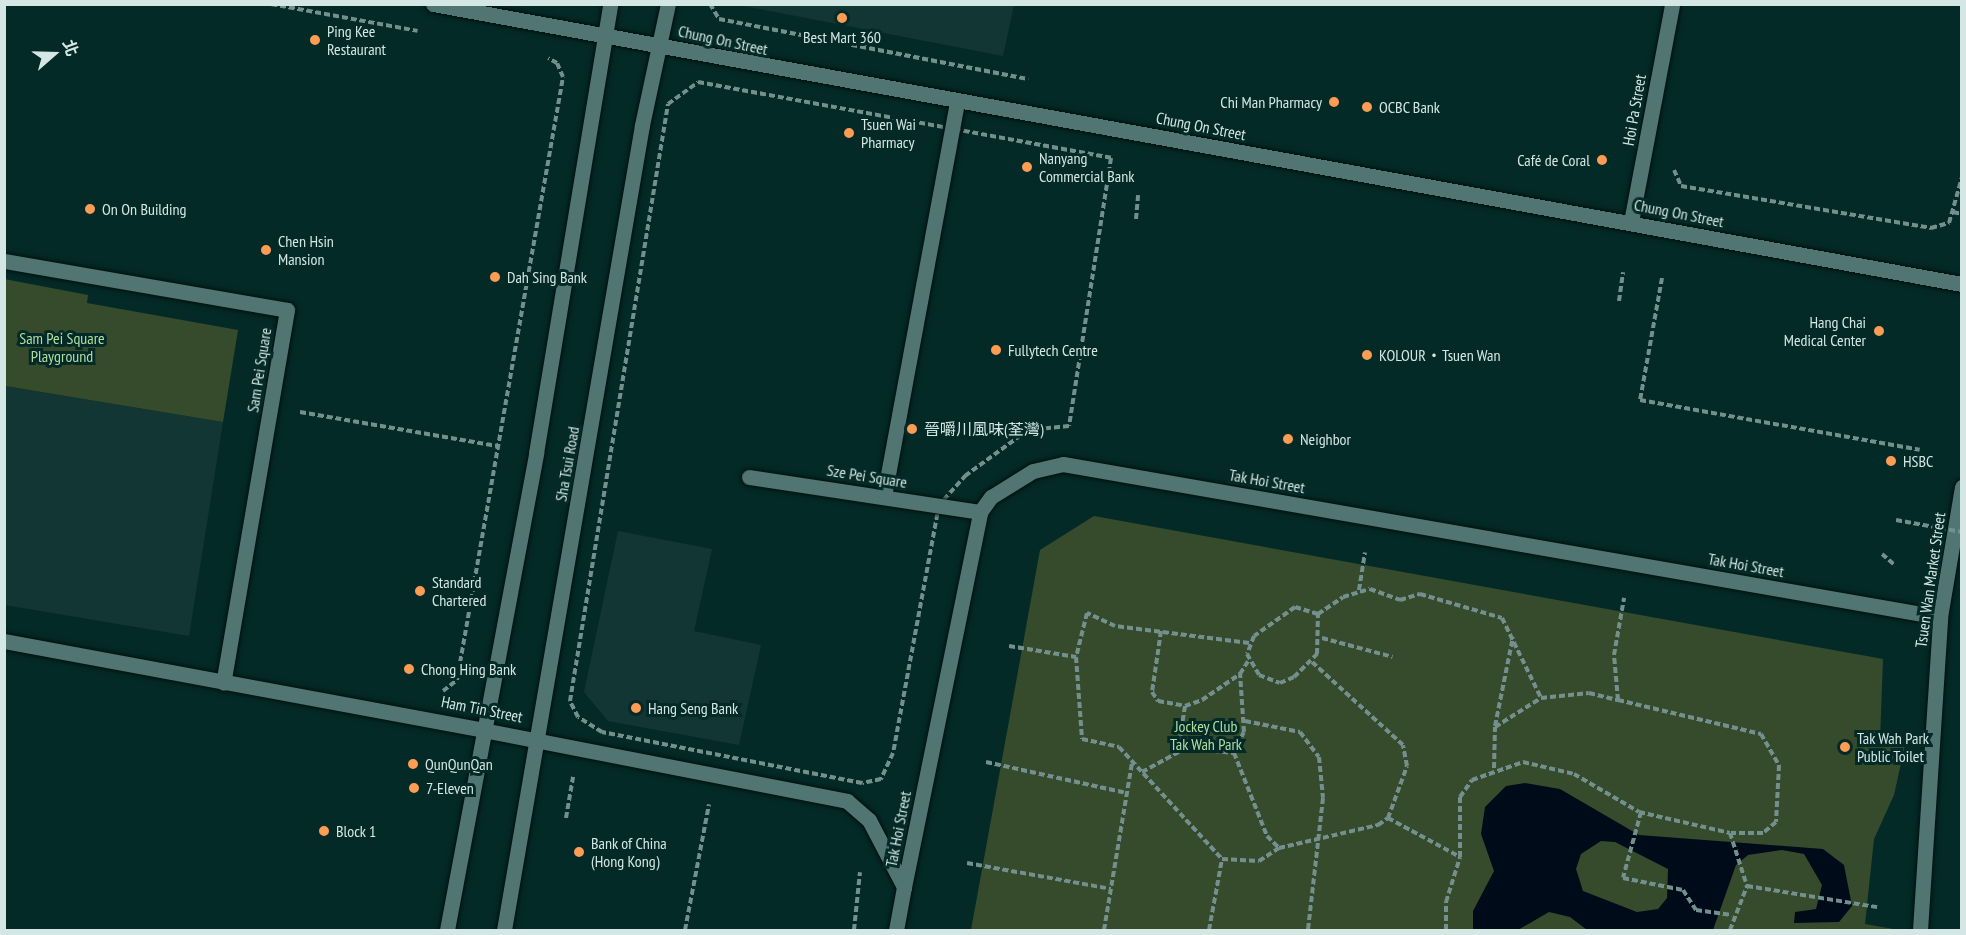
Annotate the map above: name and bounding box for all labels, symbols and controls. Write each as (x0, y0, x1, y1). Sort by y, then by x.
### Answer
marker: Best Mart 360 (835, 11, 849, 25)
place label: Ping Kee Restaurant (327, 21, 386, 59)
street label: Chung On Street (677, 21, 769, 59)
north arrow (24, 24, 84, 84)
place label: Best Mart 360 (803, 27, 881, 47)
marker: Ping Kee Restaurant (308, 33, 322, 47)
text: 北 (59, 37, 83, 59)
street label: Hoi Pa Street (1618, 73, 1650, 147)
place label: Chi Man Pharmacy (1220, 92, 1322, 112)
marker: Chi Man Pharmacy (1327, 95, 1341, 109)
place label: OCBC Bank (1379, 97, 1441, 117)
marker: OCBC Bank (1360, 100, 1374, 114)
street label: Chung On Street (1155, 108, 1247, 144)
place label: Tsuen Wai Pharmacy (861, 114, 916, 152)
marker: Tsuen Wai Pharmacy (842, 126, 856, 140)
place label: Nanyang Commercial Bank (1039, 148, 1134, 186)
place label: Café de Coral (1517, 150, 1590, 170)
marker: Café de Coral (1595, 153, 1609, 167)
marker: Nanyang Commercial Bank (1020, 160, 1034, 174)
street label: Chung On Street (1633, 195, 1725, 231)
place label: On On Building (102, 199, 186, 219)
marker: On On Building (83, 202, 97, 216)
place label: Chen Hsin Mansion (278, 231, 334, 269)
marker: Chen Hsin Mansion (259, 243, 273, 257)
place label: Dah Sing Bank (507, 267, 587, 287)
marker: Dah Sing Bank (488, 270, 502, 284)
place label: Hang Chai Medical Center (1784, 312, 1866, 350)
marker: Hang Chai Medical Center (1870, 322, 1888, 340)
street label: Sam Pei Square (243, 326, 275, 414)
park label: Sam Pei Square Playground (19, 328, 105, 366)
place label: Fullytech Centre (1008, 340, 1098, 360)
marker: Fullytech Centre (989, 343, 1003, 357)
place label: KOLOUR‧Tsuen Wan (1379, 345, 1501, 365)
marker: KOLOUR‧Tsuen Wan (1360, 348, 1374, 362)
place label: 晉嚼川風味(荃灣) (924, 419, 1043, 439)
marker: 晉嚼川風味(荃灣) (905, 422, 919, 436)
street label: Sha Tsui Road (551, 425, 583, 503)
place label: Neighbor (1300, 429, 1351, 449)
marker: Neighbor (1281, 432, 1295, 446)
place label: HSBC (1903, 451, 1933, 471)
marker: HSBC (1884, 454, 1898, 468)
street label: Sze Pei Square (826, 460, 908, 492)
street label: Tak Hoi Street (1227, 465, 1307, 497)
street label: Tsuen Wan Market Street (1911, 511, 1949, 649)
street label: Tak Hoi Street (1706, 549, 1786, 581)
place label: Standard Chartered (432, 572, 486, 610)
marker: Standard Chartered (413, 584, 427, 598)
place label: Chong Hing Bank (421, 659, 516, 679)
marker: Chong Hing Bank (402, 662, 416, 676)
street label: Ham Tin Street (439, 692, 525, 726)
place label: Hang Seng Bank (648, 698, 738, 718)
marker: Hang Seng Bank (629, 701, 643, 715)
park label: Jockey Club Tak Wah Park (1170, 716, 1242, 754)
place label: Tak Wah Park Public Toilet (1857, 728, 1930, 766)
marker: Tak Wah Park Public Toilet (1838, 740, 1852, 754)
place label: QunQunQan (425, 754, 493, 774)
marker: QunQunQan (406, 757, 420, 771)
place label: 7-Eleven (426, 778, 474, 798)
marker: 7-Eleven (407, 781, 421, 795)
street label: Tak Hoi Street (881, 789, 915, 869)
place label: Block 1 (336, 821, 377, 841)
marker: Block 1 (317, 824, 331, 838)
place label: Bank of China (Hong Kong) (591, 833, 667, 871)
marker: Bank of China (Hong Kong) (572, 845, 586, 859)

